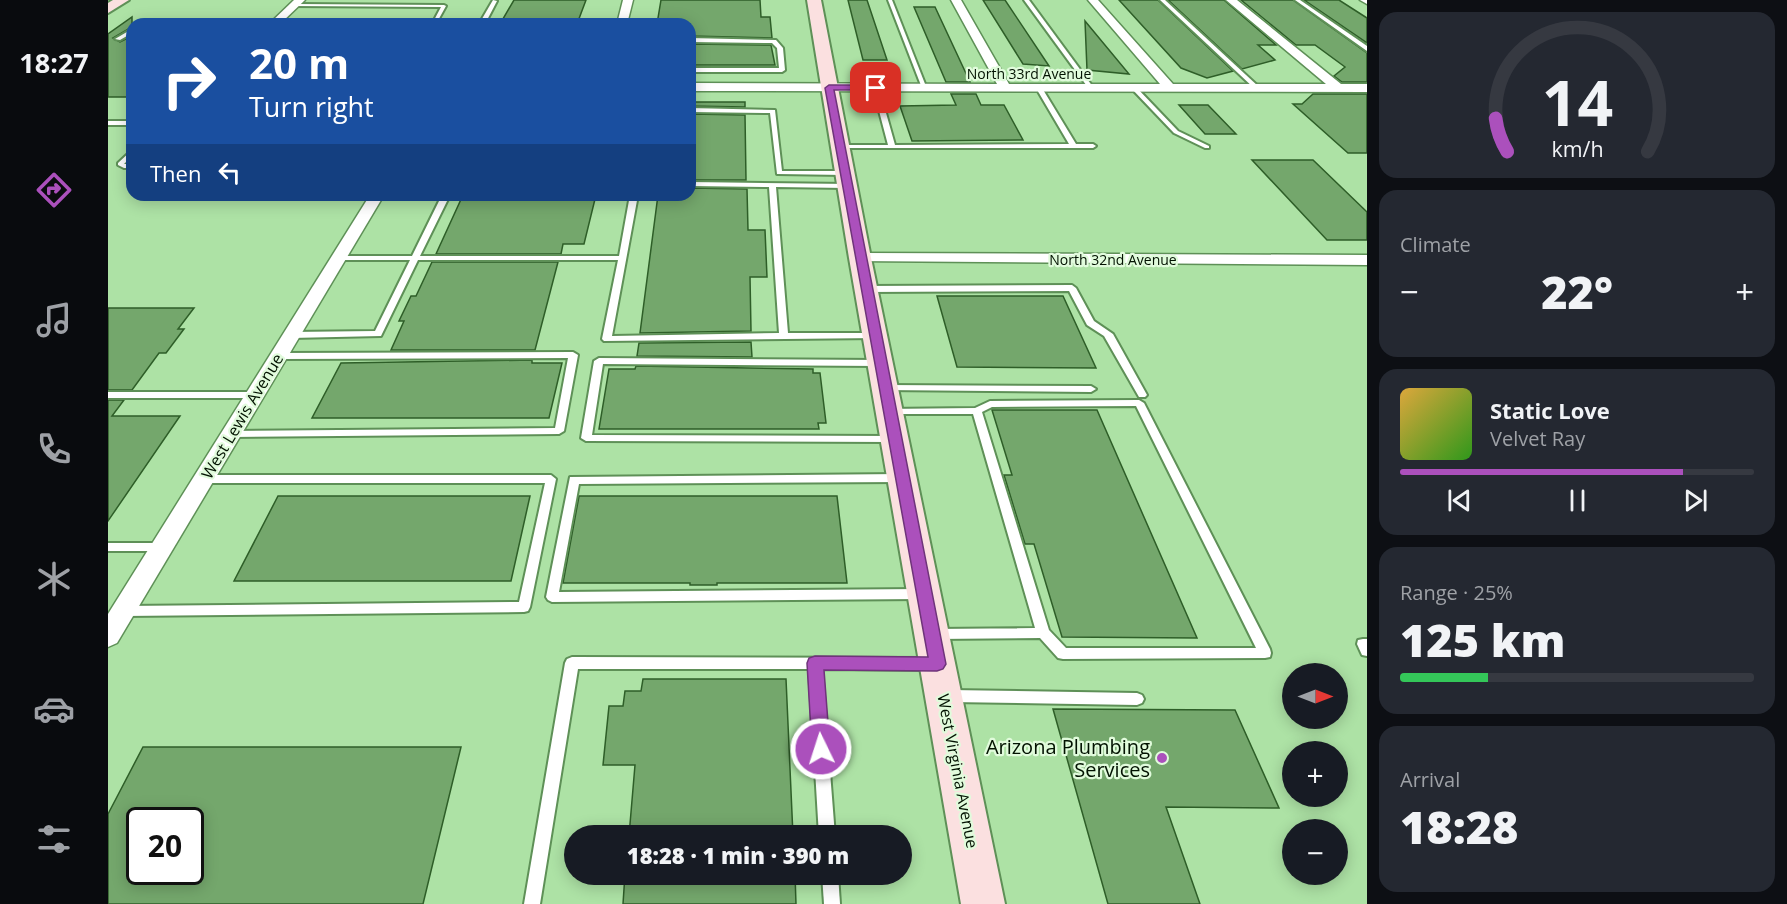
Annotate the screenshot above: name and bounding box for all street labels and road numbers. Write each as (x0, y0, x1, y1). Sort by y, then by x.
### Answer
street label: North 33rd Avenue (967, 64, 1091, 83)
street label: North 32nd Avenue (1049, 250, 1177, 269)
street label: West Lewis Avenue (196, 349, 288, 483)
street label: West Virginia Avenue (932, 692, 984, 850)

